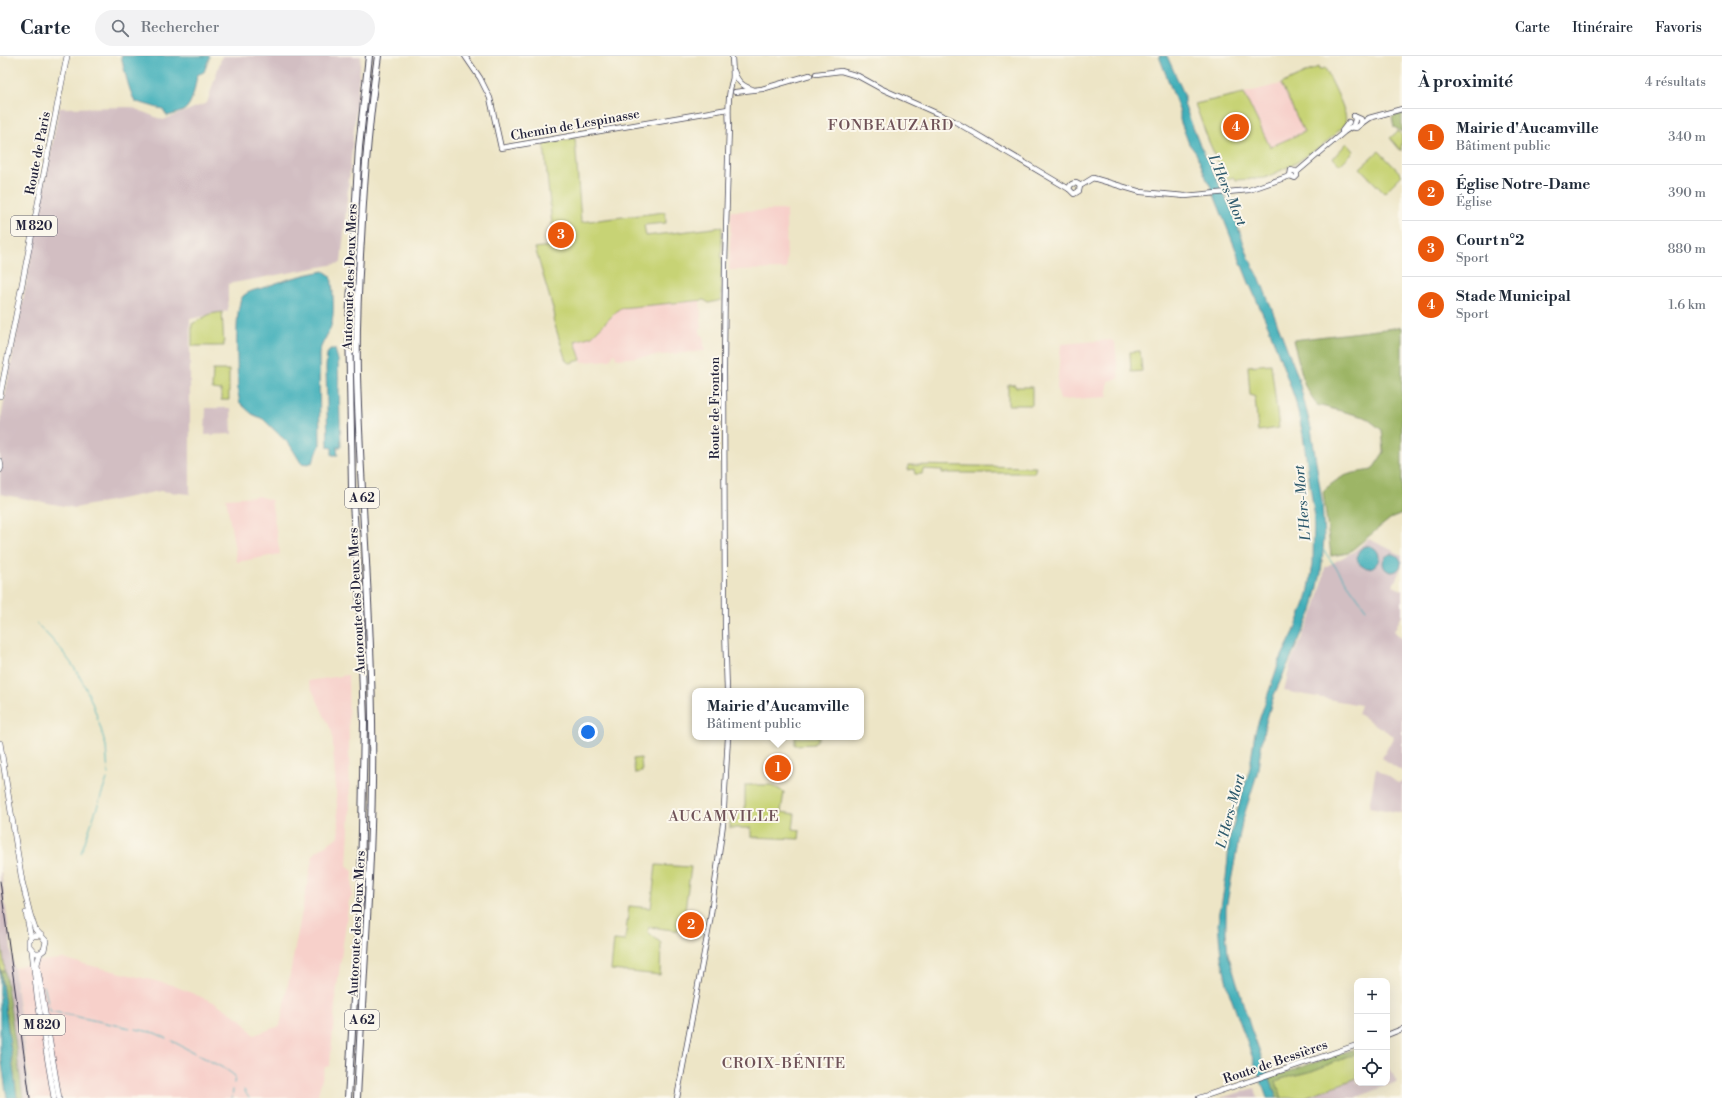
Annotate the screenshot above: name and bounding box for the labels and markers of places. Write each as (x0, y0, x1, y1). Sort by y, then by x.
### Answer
pin: 4 (1223, 112, 1249, 142)
pin: 3 (548, 220, 574, 250)
pin: 1 (765, 753, 791, 783)
pin: 2 (678, 910, 704, 940)

